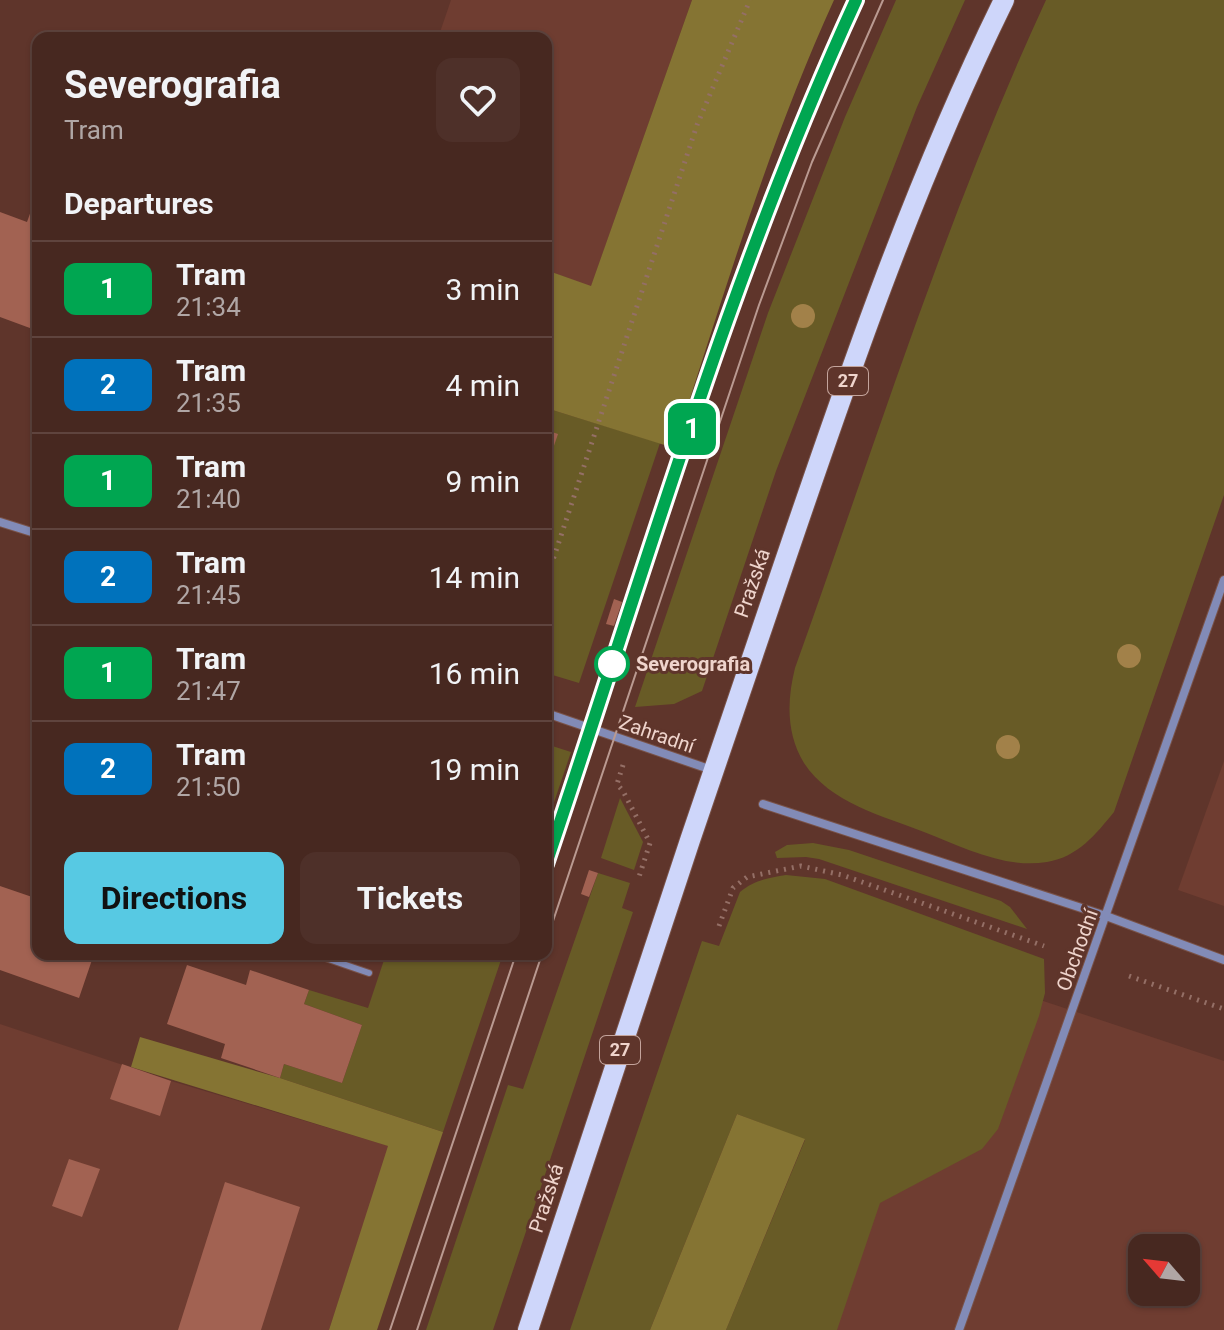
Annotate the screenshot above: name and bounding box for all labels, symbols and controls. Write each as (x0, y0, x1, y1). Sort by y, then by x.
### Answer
button: heart (436, 58, 520, 142)
text: Severografia (64, 63, 281, 107)
text: Tram (64, 115, 124, 145)
text: Departures (64, 186, 214, 221)
text: Tram (176, 257, 246, 292)
text: 1 (100, 272, 116, 305)
text: 3 min (446, 272, 520, 307)
text: 21:34 (176, 292, 241, 322)
text: Tram (176, 353, 246, 388)
road number: 27 (828, 367, 868, 395)
text: 2 (100, 368, 116, 401)
text: 4 min (446, 368, 520, 403)
text: 21:35 (176, 388, 241, 418)
line badge: 1 (666, 403, 718, 455)
text: 1 (684, 412, 700, 445)
text: Tram (176, 449, 246, 484)
text: 1 (100, 464, 116, 497)
text: 9 min (446, 464, 520, 499)
text: 21:40 (176, 484, 241, 514)
text: Tram (176, 545, 246, 580)
street label: Pražská (729, 545, 775, 621)
text: 2 (100, 560, 116, 593)
text: 14 min (429, 560, 520, 595)
text: 21:45 (176, 580, 241, 610)
text: Tram (176, 641, 246, 676)
marker: Severografia (595, 647, 629, 681)
place label: Severografia (636, 652, 750, 676)
text: 1 (100, 656, 116, 689)
text: 16 min (429, 656, 520, 691)
text: 21:47 (176, 676, 241, 706)
street label: Zahradní (616, 710, 699, 758)
text: Tram (176, 737, 246, 772)
text: 2 (100, 752, 116, 785)
text: 19 min (429, 752, 520, 787)
text: 21:50 (176, 772, 241, 802)
button: Directions (64, 852, 284, 944)
button: Tickets (300, 852, 520, 944)
street label: Obchodní (1051, 905, 1103, 994)
road number: 27 (600, 1036, 640, 1064)
street label: Pražská (524, 1160, 568, 1236)
north arrow (1128, 1234, 1200, 1306)
map controls (1128, 1234, 1200, 1306)

